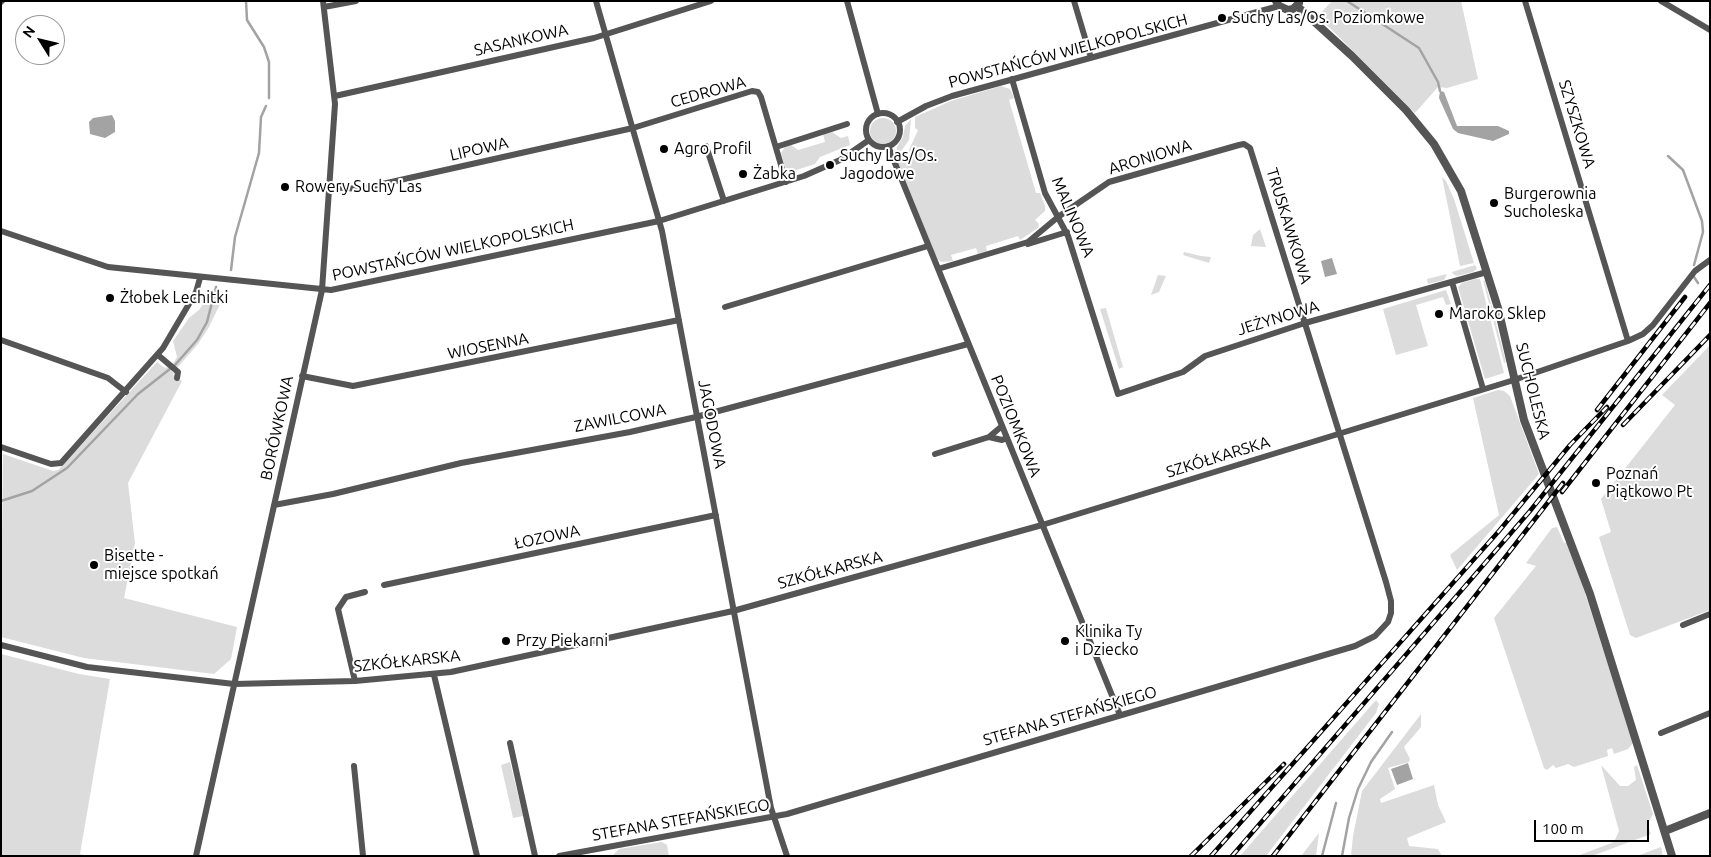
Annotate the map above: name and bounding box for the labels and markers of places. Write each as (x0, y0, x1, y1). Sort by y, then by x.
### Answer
place label: Suchy Las/Os. Poziomkowe (1232, 8, 1425, 28)
marker: Suchy Las/Os. Poziomkowe (1216, 12, 1228, 24)
place label: Agro Profil (674, 139, 752, 159)
marker: Agro Profil (658, 143, 670, 155)
place label: Suchy Las/Os. Jagodowe (840, 146, 938, 184)
marker: Suchy Las/Os. Jagodowe (824, 159, 836, 171)
place label: Żabka (753, 164, 796, 184)
marker: Żabka (737, 168, 749, 180)
place label: Rowery Suchy Las (295, 177, 422, 197)
marker: Rowery Suchy Las (279, 181, 291, 193)
place label: Burgerownia Sucholeska (1504, 184, 1596, 222)
marker: Burgerownia Sucholeska (1488, 197, 1500, 209)
place label: Żłobek Lechitki (120, 288, 228, 308)
marker: Żłobek Lechitki (104, 292, 116, 304)
place label: Maroko Sklep (1449, 304, 1546, 324)
marker: Maroko Sklep (1433, 308, 1445, 320)
place label: Poznań Piątkowo Pt (1606, 464, 1692, 502)
marker: Poznań Piątkowo Pt (1590, 477, 1602, 489)
place label: Bisette - miejsce spotkań (104, 546, 219, 584)
marker: Bisette - miejsce spotkań (88, 559, 100, 571)
place label: Klinika Ty i Dziecko (1075, 622, 1142, 660)
place label: Przy Piekarni (516, 631, 608, 651)
marker: Przy Piekarni (500, 635, 512, 647)
marker: Klinika Ty i Dziecko (1059, 635, 1071, 647)

